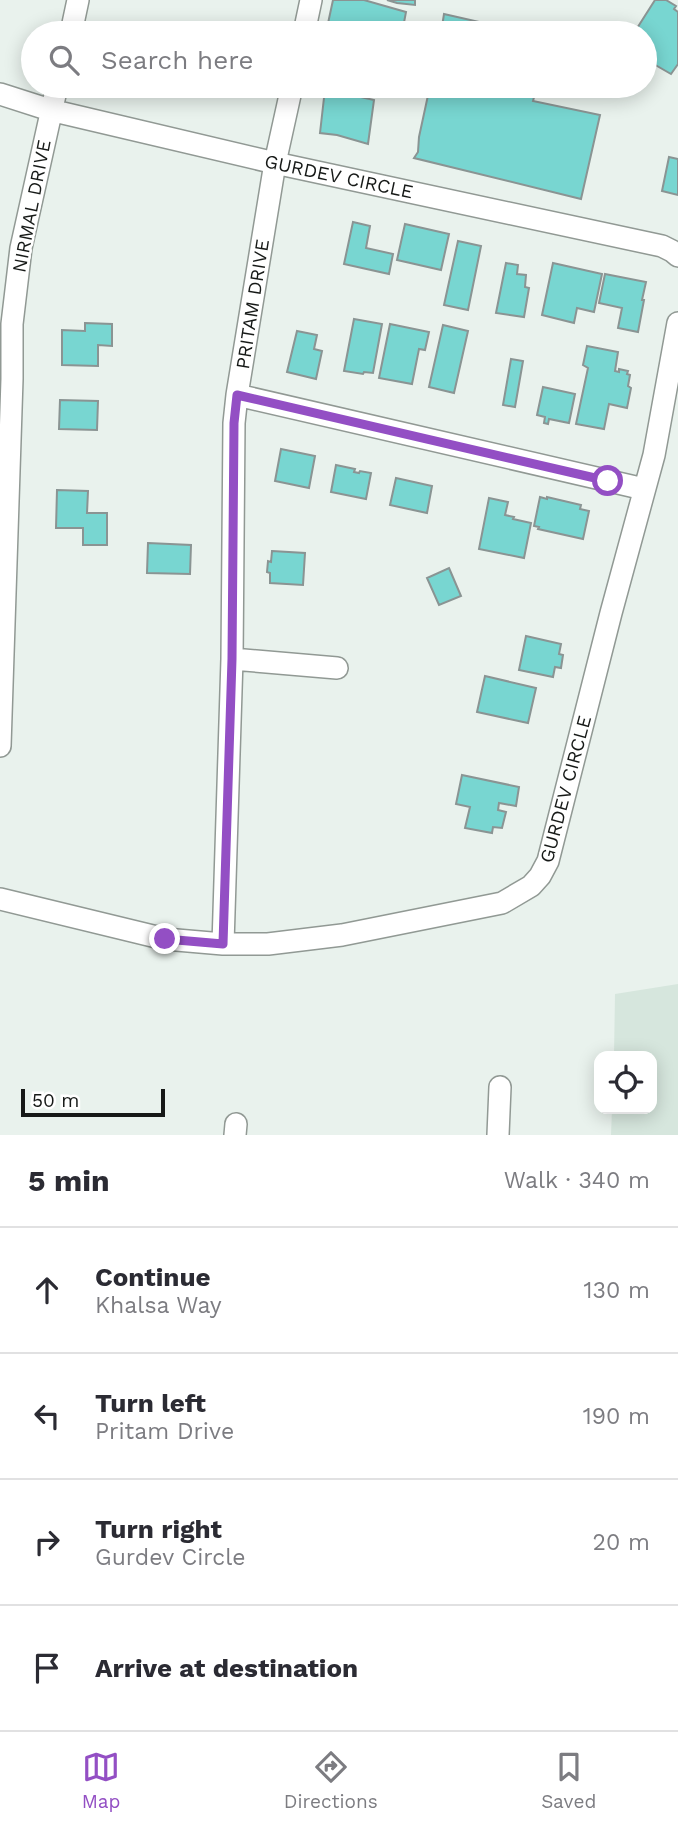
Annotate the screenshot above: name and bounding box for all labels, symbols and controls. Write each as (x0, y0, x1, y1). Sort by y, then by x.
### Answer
search box (21, 21, 657, 98)
icon: search (45, 41, 83, 79)
text: Search here (101, 45, 253, 75)
street label: NIRMAL DRIVE (7, 138, 56, 274)
street label: GURDEV CIRCLE (262, 149, 415, 203)
street label: PRITAM DRIVE (231, 237, 274, 371)
route start (592, 465, 623, 496)
street label: GURDEV CIRCLE (535, 713, 596, 865)
route end (149, 923, 180, 954)
map controls (594, 1051, 657, 1114)
button: locate (594, 1051, 657, 1114)
scale bar (21, 1086, 164, 1118)
text: 50 m (32, 1089, 79, 1112)
text: 5 min (28, 1163, 110, 1198)
text: Walk · 340 m (504, 1167, 650, 1194)
text: Continue (95, 1262, 211, 1292)
icon: ahead (28, 1271, 66, 1309)
text: 130 m (584, 1277, 650, 1304)
text: Khalsa Way (95, 1292, 222, 1319)
text: Turn left (95, 1388, 206, 1418)
icon: left (28, 1397, 66, 1435)
text: 190 m (583, 1403, 650, 1430)
text: Pritam Drive (95, 1418, 234, 1445)
text: Turn right (95, 1514, 222, 1544)
icon: right (28, 1523, 66, 1561)
text: 20 m (593, 1529, 650, 1556)
text: Gurdev Circle (95, 1544, 246, 1571)
icon: arrive (28, 1649, 66, 1687)
text: Arrive at destination (95, 1653, 358, 1683)
tab: Map (82, 1748, 120, 1813)
tab: Directions (284, 1748, 378, 1813)
tab: Saved (541, 1748, 596, 1813)

